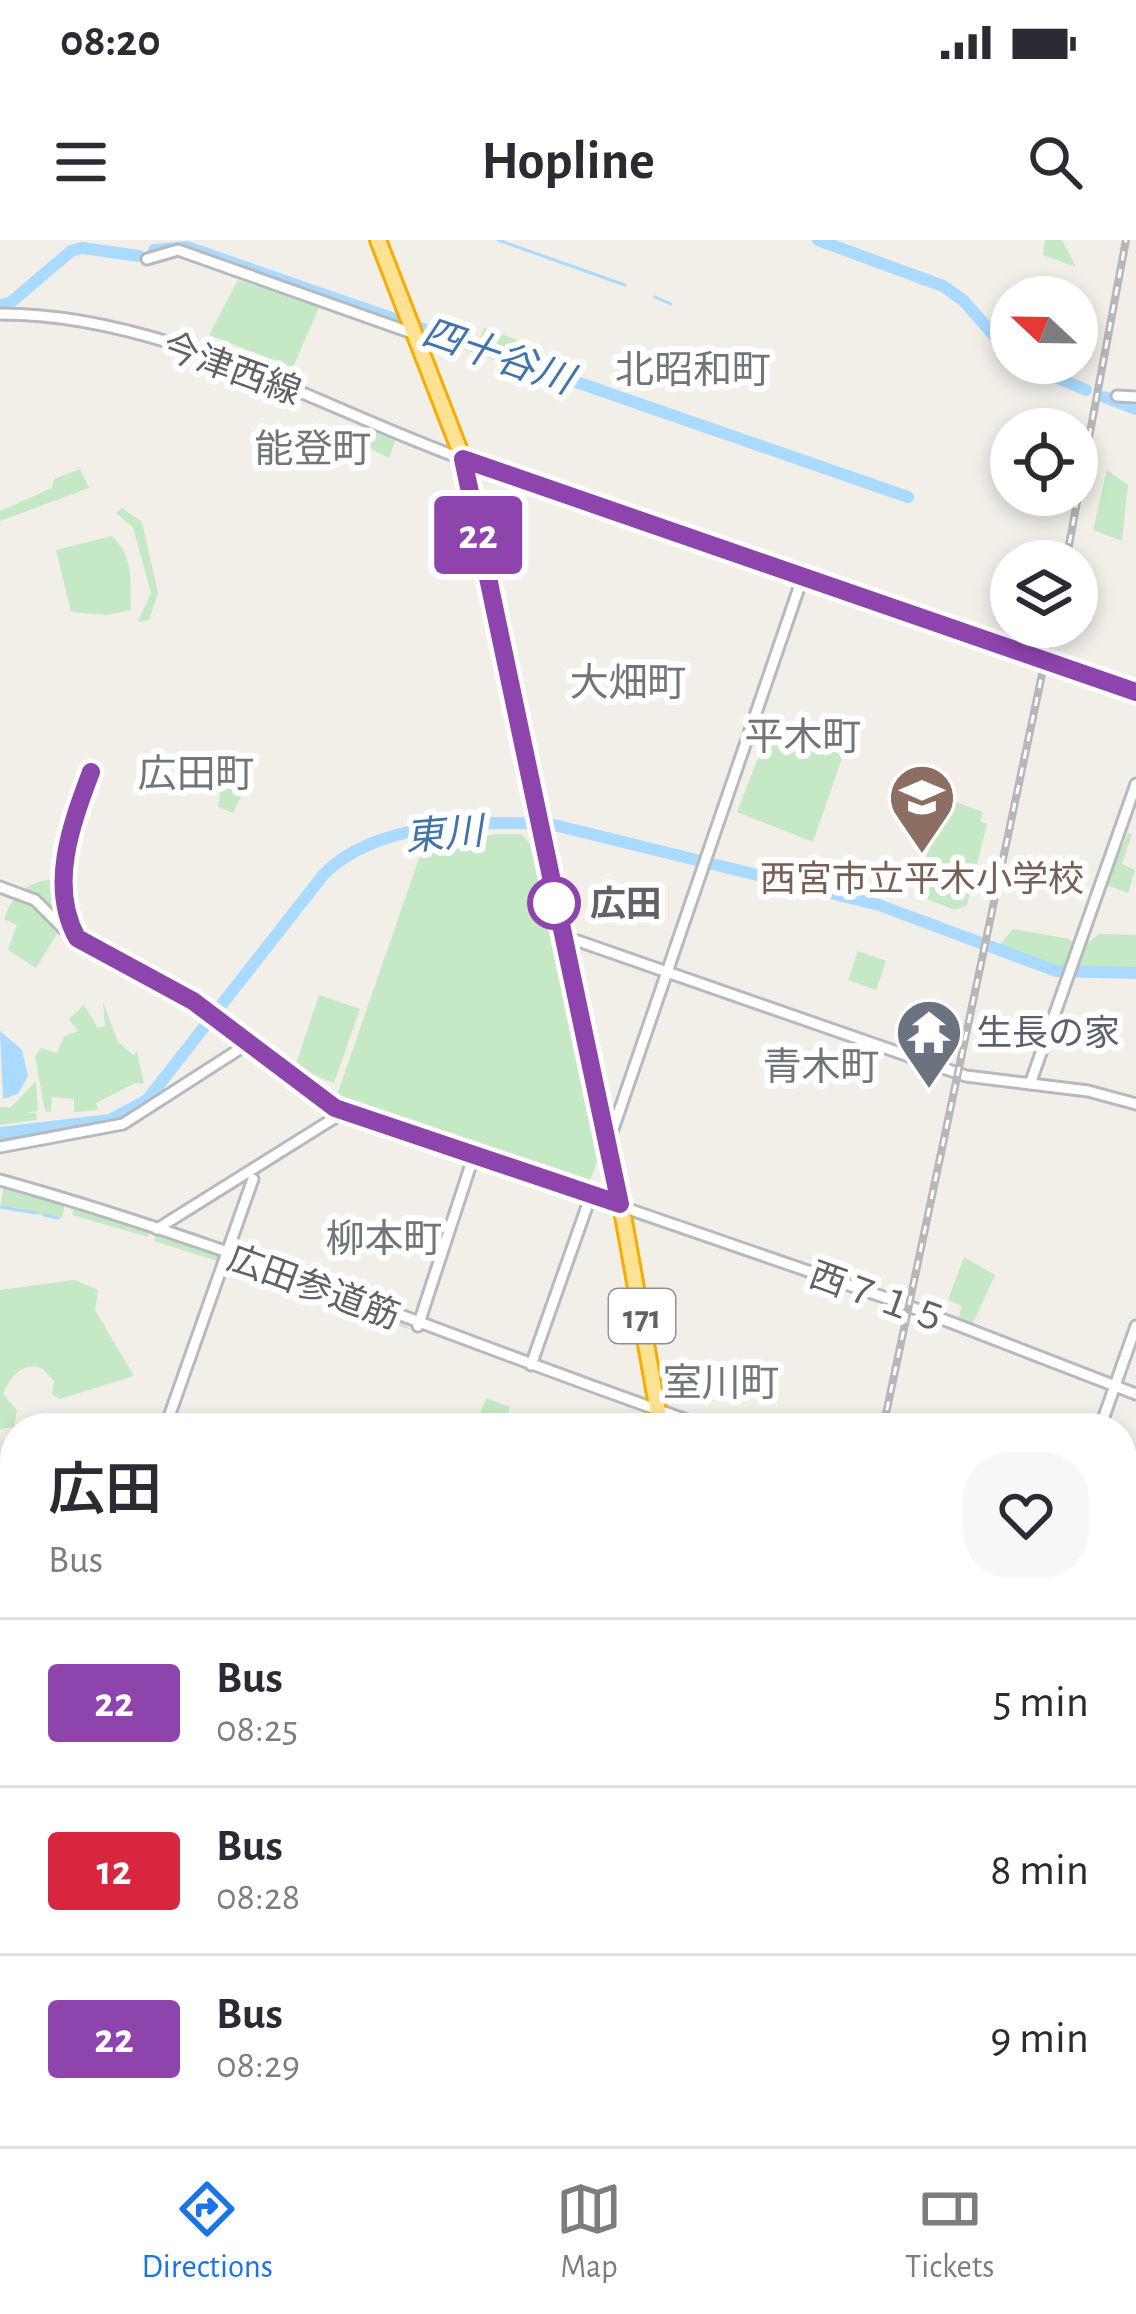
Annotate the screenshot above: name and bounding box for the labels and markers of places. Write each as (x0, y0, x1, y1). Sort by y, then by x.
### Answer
school or university icon: 西宮市立平木小学校 (887, 762, 957, 856)
place label: 西宮市立平木小学校 (760, 860, 1084, 898)
marker: 広田 (529, 878, 579, 928)
place label: 広田 (590, 885, 662, 923)
temple icon: 生長の家 (894, 997, 964, 1091)
place label: 生長の家 (976, 1014, 1120, 1052)

